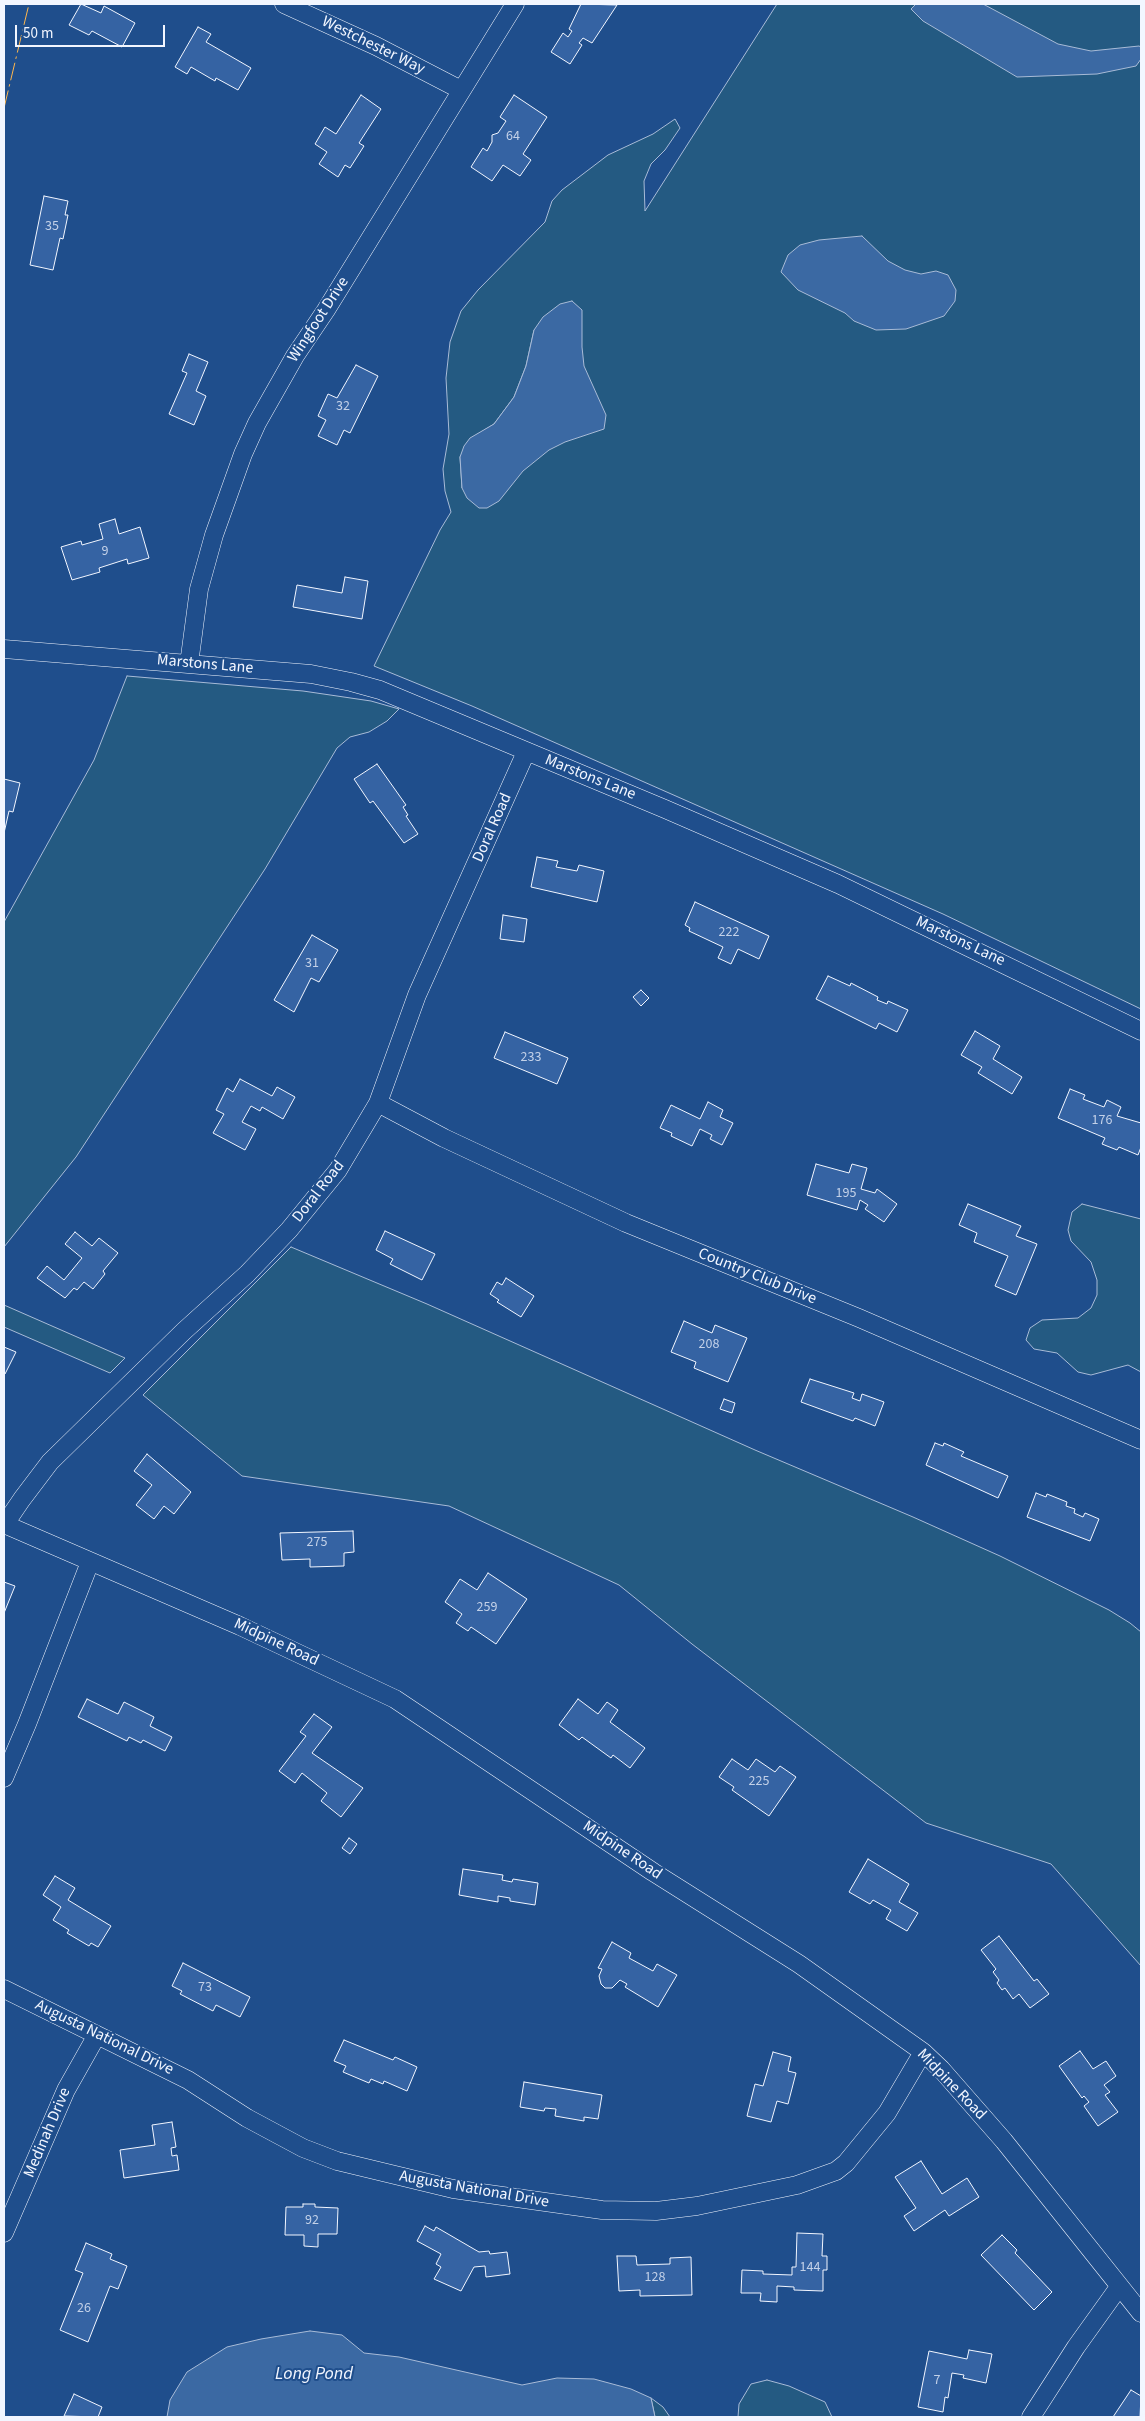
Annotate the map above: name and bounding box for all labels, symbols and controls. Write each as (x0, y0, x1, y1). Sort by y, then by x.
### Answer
street label: Westchester Way (318, 13, 428, 79)
scale bar (18, 15, 168, 47)
text: 50 m (23, 23, 53, 44)
house number: 64 (506, 129, 520, 145)
house number: 35 (45, 219, 59, 235)
street label: Wingfoot Drive (284, 274, 354, 366)
house number: 32 (336, 399, 350, 415)
house number: 9 (102, 544, 108, 560)
street label: Marstons Lane (156, 651, 254, 679)
street label: Marstons Lane (542, 751, 638, 805)
street label: Doral Road (469, 791, 517, 865)
street label: Marstons Lane (912, 913, 1008, 971)
house number: 222 (719, 925, 739, 941)
house number: 31 (305, 956, 319, 972)
house number: 233 (521, 1050, 541, 1066)
house number: 176 (1092, 1113, 1112, 1129)
street label: Doral Road (289, 1157, 349, 1227)
house number: 195 (836, 1186, 856, 1202)
street label: Country Club Drive (695, 1245, 819, 1309)
house number: 208 (699, 1337, 719, 1353)
house number: 275 (307, 1535, 327, 1551)
house number: 259 (477, 1600, 497, 1616)
street label: Midpine Road (230, 1615, 322, 1671)
house number: 225 (749, 1774, 769, 1790)
street label: Midpine Road (579, 1817, 665, 1885)
house number: 73 (198, 1980, 212, 1996)
street label: Augusta National Drive (32, 1996, 176, 2080)
street label: Midpine Road (912, 2045, 990, 2125)
street label: Medinah Drive (20, 2085, 76, 2181)
street label: Augusta National Drive (398, 2167, 550, 2213)
house number: 92 (305, 2213, 319, 2229)
house number: 144 (800, 2260, 820, 2276)
house number: 128 (645, 2270, 665, 2286)
house number: 26 (77, 2301, 91, 2317)
water label: Long Pond (275, 2364, 353, 2386)
house number: 7 (934, 2373, 940, 2389)

